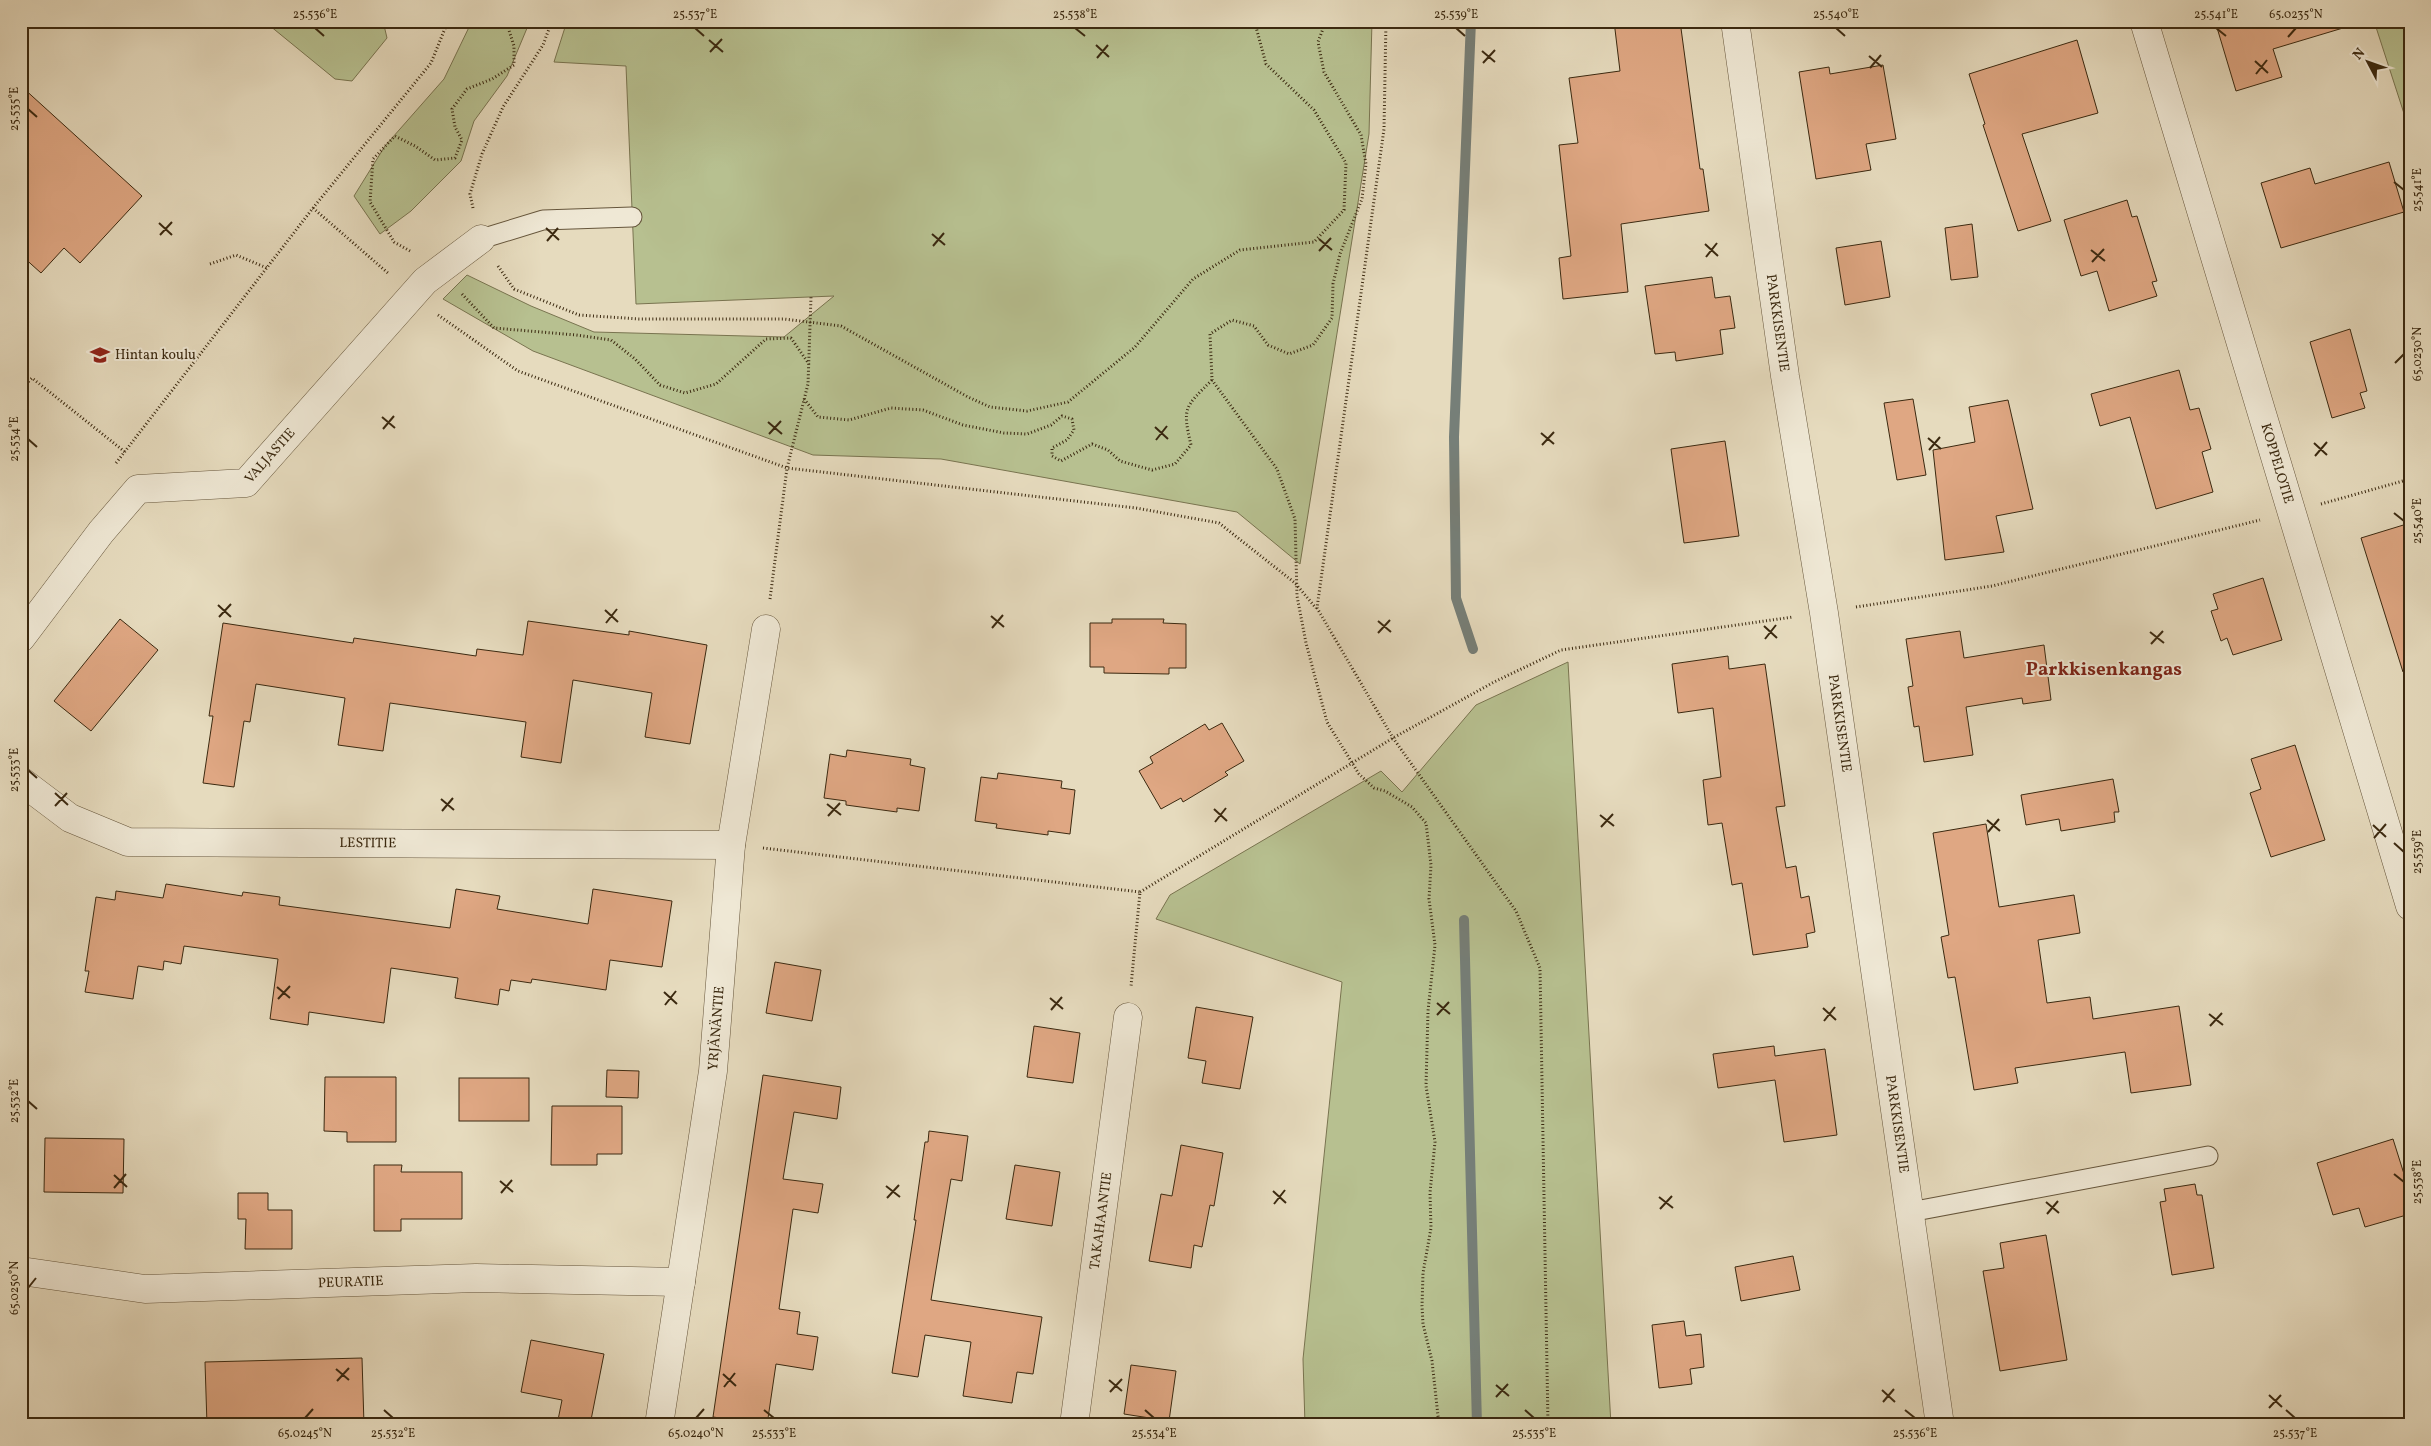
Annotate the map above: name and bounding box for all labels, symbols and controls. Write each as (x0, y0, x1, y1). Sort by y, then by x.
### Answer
text: 25.536°E (293, 7, 337, 23)
text: 25.537°E (673, 7, 717, 23)
text: 25.538°E (1053, 7, 1097, 23)
text: 25.539°E (1434, 7, 1478, 23)
text: 25.540°E (1813, 7, 1859, 23)
text: 25.541°E (2194, 7, 2238, 23)
text: 65.0235°N (2269, 7, 2323, 23)
north arrow (2344, 38, 2394, 88)
text: N (2349, 44, 2370, 65)
text: 25.535°E (7, 87, 23, 131)
text: 25.541°E (2410, 168, 2426, 212)
street label: PARKKISENTIE (1761, 273, 1794, 373)
text: 65.0230°N (2410, 327, 2426, 381)
school or university icon: Hintan koulu (89, 344, 111, 366)
place label: Hintan koulu (115, 346, 196, 365)
text: 25.534°E (7, 416, 23, 462)
street label: KOPPELOTIE (2256, 421, 2298, 506)
street label: VALJASTIE (240, 424, 300, 488)
text: 25.540°E (2410, 498, 2426, 544)
district label: Parkkisenkangas (2026, 657, 2182, 683)
street label: PARKKISENTIE (1823, 673, 1856, 773)
text: 25.533°E (7, 748, 23, 792)
text: 25.539°E (2410, 830, 2426, 874)
street label: LESTITIE (339, 834, 396, 853)
street label: YRJÄNÄNTIE (704, 985, 729, 1071)
street label: PARKKISENTIE (1881, 1074, 1913, 1174)
text: 25.532°E (7, 1079, 23, 1123)
text: 25.538°E (2410, 1160, 2426, 1204)
street label: TAKAHAANTIE (1085, 1171, 1117, 1271)
text: 65.0250°N (7, 1261, 23, 1315)
street label: PEURATIE (317, 1272, 384, 1293)
text: 65.0245°N (278, 1426, 332, 1442)
text: 25.532°E (371, 1426, 415, 1442)
text: 65.0240°N (668, 1426, 724, 1442)
text: 25.533°E (752, 1426, 796, 1442)
text: 25.534°E (1131, 1426, 1177, 1442)
text: 25.535°E (1512, 1426, 1556, 1442)
text: 25.536°E (1893, 1426, 1937, 1442)
text: 25.537°E (2273, 1426, 2317, 1442)

